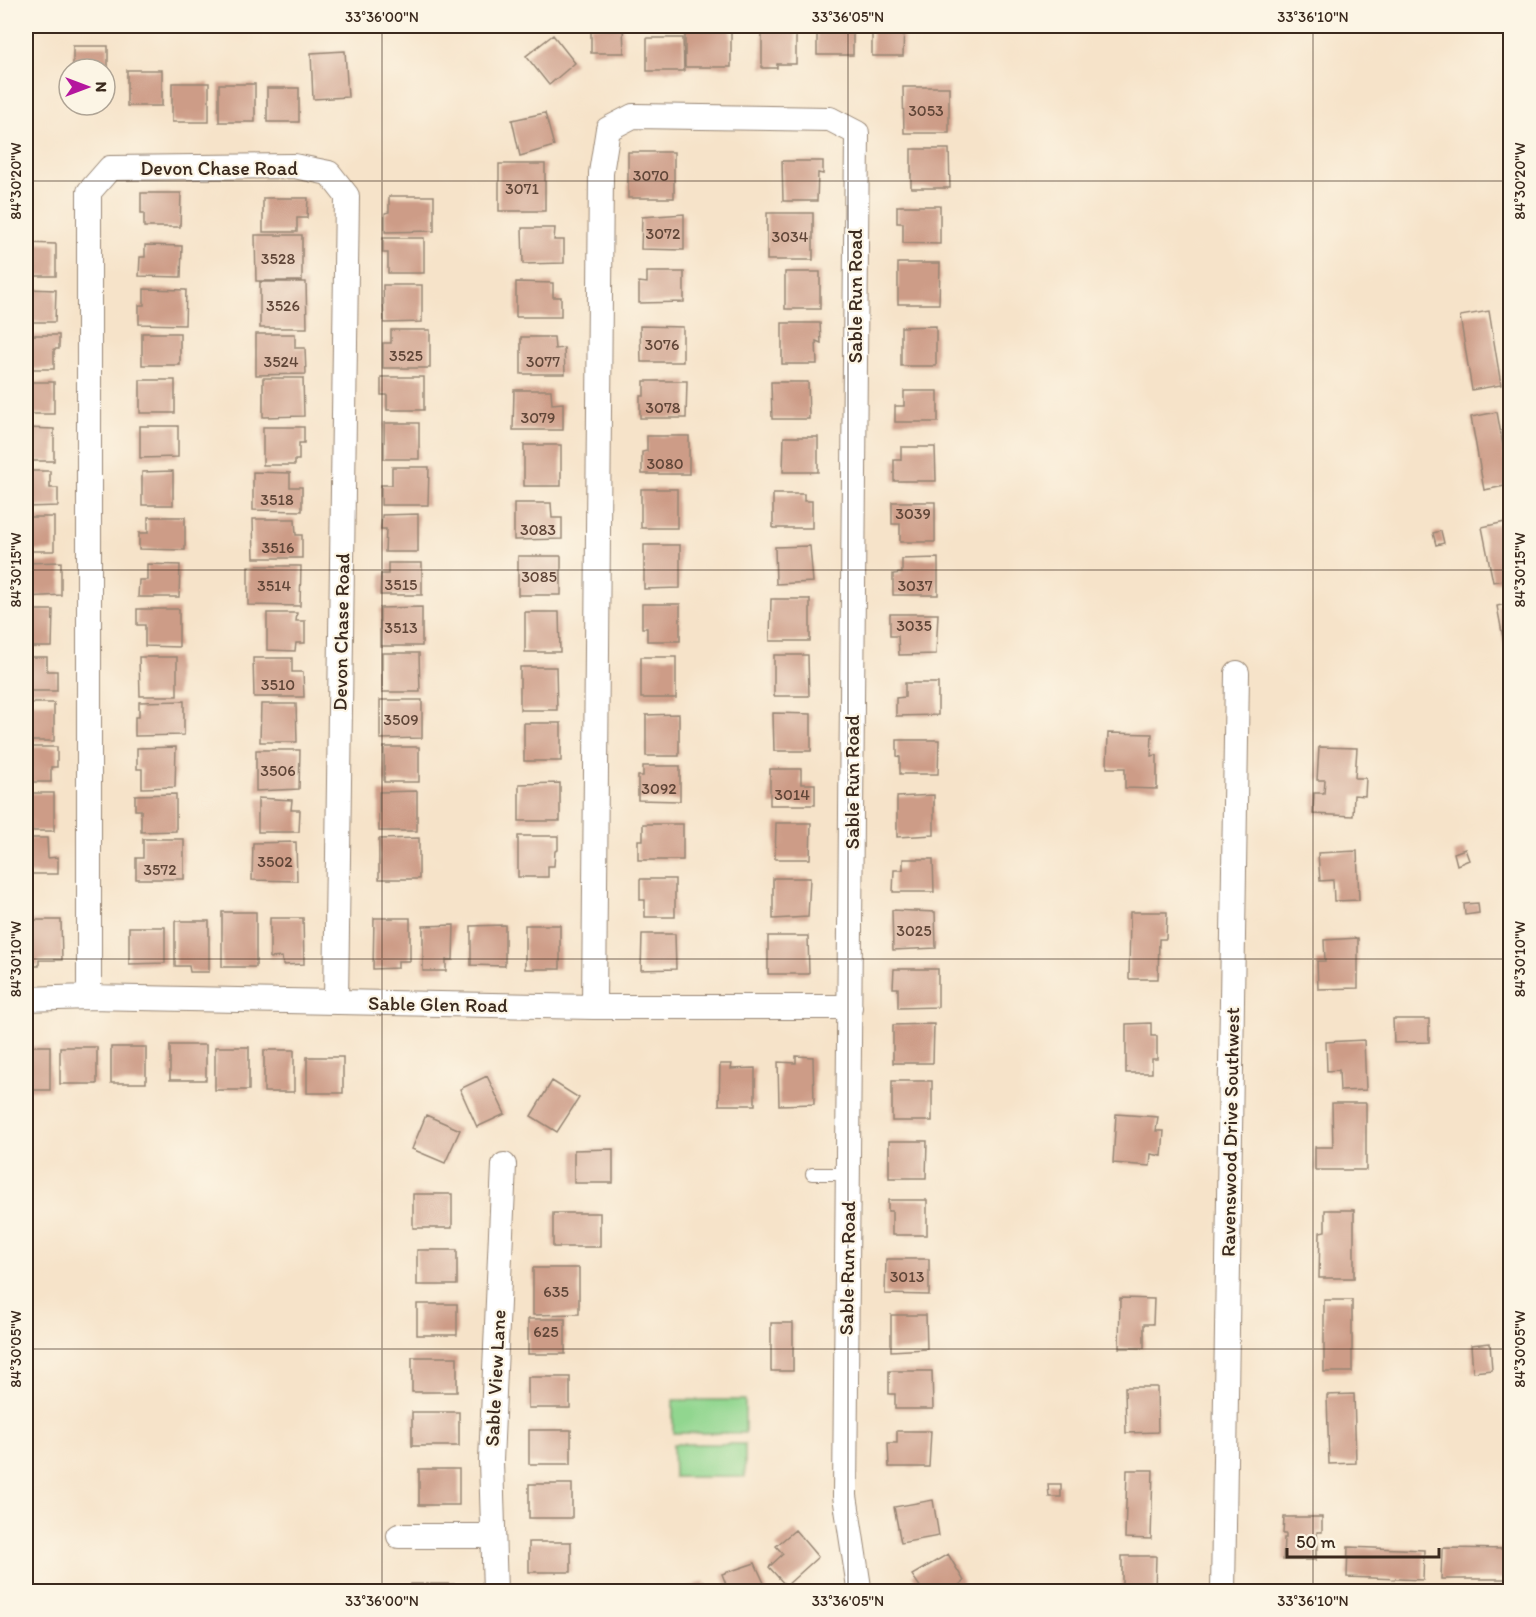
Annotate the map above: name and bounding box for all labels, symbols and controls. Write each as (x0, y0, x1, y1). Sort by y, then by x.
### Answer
text: 33°36'00"N (345, 8, 419, 26)
text: 33°36'05"N (812, 8, 884, 26)
text: 33°36'10"N (1277, 8, 1349, 26)
north arrow (57, 57, 117, 117)
text: N (92, 82, 111, 92)
house number: 3053 (908, 101, 944, 120)
text: 84°30'20"W (7, 142, 25, 220)
text: 84°30'20"W (1511, 142, 1529, 220)
street label: Devon Chase Road (140, 156, 298, 180)
house number: 3070 (633, 166, 669, 185)
house number: 3071 (505, 179, 540, 198)
house number: 3072 (646, 224, 681, 243)
house number: 3034 (772, 227, 809, 246)
street label: Sable Run Road (843, 229, 867, 363)
house number: 3528 (261, 249, 295, 268)
house number: 3526 (266, 296, 300, 315)
house number: 3076 (645, 335, 679, 354)
house number: 3525 (389, 346, 423, 365)
house number: 3524 (263, 352, 299, 371)
house number: 3077 (526, 352, 560, 371)
house number: 3078 (645, 398, 681, 417)
house number: 3079 (521, 408, 555, 427)
house number: 3080 (646, 454, 684, 473)
house number: 3518 (260, 490, 294, 509)
house number: 3039 (895, 504, 931, 523)
house number: 3083 (520, 520, 556, 539)
text: 84°30'15"W (7, 532, 25, 608)
text: 84°30'15"W (1511, 532, 1529, 608)
house number: 3516 (261, 538, 295, 557)
street label: Devon Chase Road (328, 553, 354, 711)
house number: 3085 (521, 567, 557, 586)
house number: 3515 (385, 575, 417, 594)
house number: 3514 (257, 576, 291, 595)
house number: 3037 (897, 576, 933, 595)
house number: 3035 (896, 616, 932, 635)
house number: 3513 (384, 618, 418, 637)
house number: 3510 (261, 675, 295, 694)
house number: 3509 (383, 710, 419, 729)
street label: Sable Run Road (840, 715, 864, 849)
house number: 3506 (260, 761, 296, 780)
house number: 3092 (641, 779, 677, 798)
house number: 3014 (774, 785, 810, 804)
house number: 3502 (257, 852, 293, 871)
house number: 3572 (143, 860, 177, 879)
text: 84°30'10"W (7, 921, 25, 997)
house number: 3025 (896, 921, 932, 940)
text: 84°30'10"W (1511, 921, 1529, 997)
street label: Sable Glen Road (368, 991, 508, 1017)
street label: Ravenswood Drive Southwest (1216, 1007, 1244, 1257)
street label: Sable Run Road (834, 1201, 860, 1335)
house number: 3013 (890, 1267, 925, 1286)
house number: 635 (543, 1282, 569, 1301)
street label: Sable View Lane (479, 1309, 511, 1447)
text: 84°30'05"W (7, 1310, 25, 1388)
text: 84°30'05"W (1511, 1310, 1529, 1388)
house number: 625 (533, 1322, 559, 1341)
scale bar (1287, 1521, 1438, 1559)
text: 50 m (1296, 1531, 1336, 1553)
text: 33°36'00"N (345, 1592, 419, 1610)
text: 33°36'05"N (812, 1592, 884, 1610)
text: 33°36'10"N (1277, 1592, 1349, 1610)

